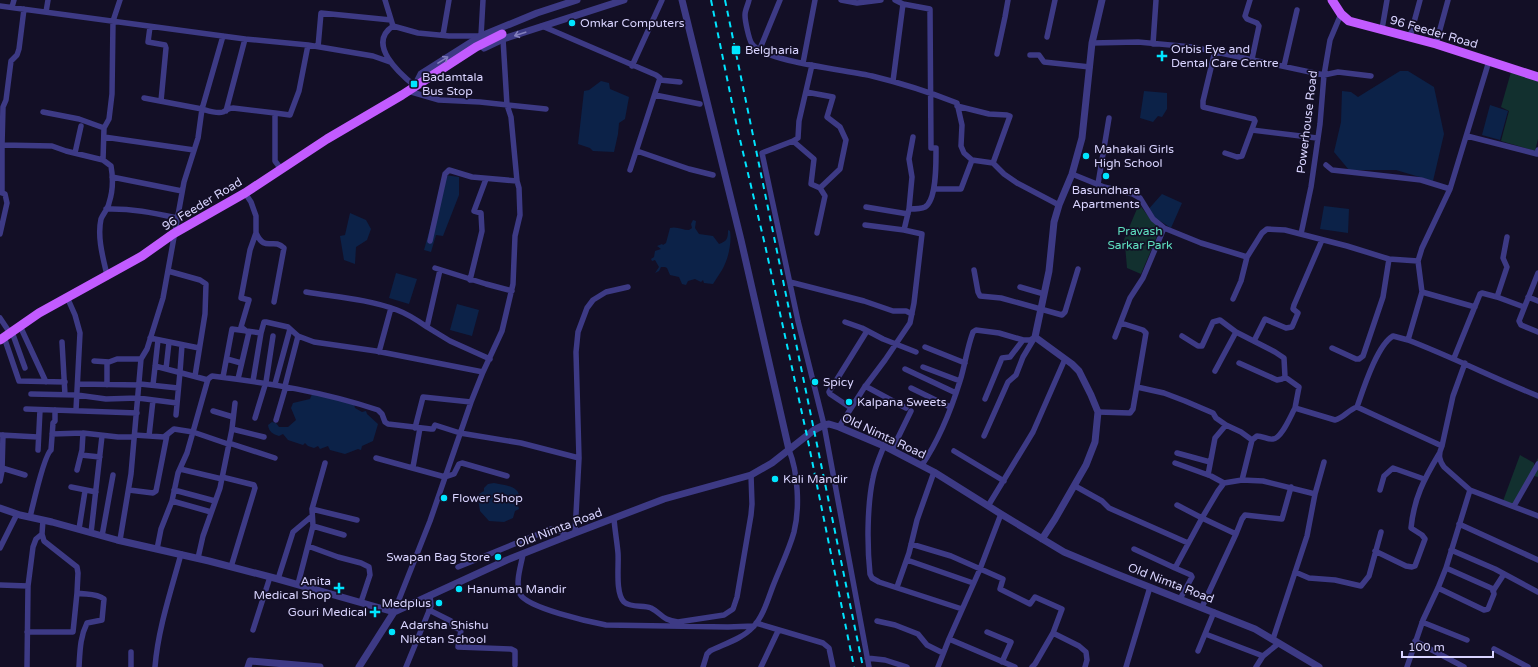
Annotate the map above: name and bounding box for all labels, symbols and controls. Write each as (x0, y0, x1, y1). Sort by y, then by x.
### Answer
street label: 96 Feeder Road (1388, 13, 1480, 51)
place label: Omkar Computers (580, 16, 685, 30)
marker: Omkar Computers (567, 18, 577, 28)
one-way arrow (514, 30, 526, 38)
place label: Orbis Eye and Dental Care Centre (1171, 42, 1279, 70)
place label: Belgharia (745, 43, 799, 57)
marker: Belgharia (730, 44, 742, 56)
marker: Orbis Eye and Dental Care Centre (1156, 50, 1168, 62)
one-way arrow (437, 56, 448, 64)
place label: Badamtala Bus Stop (422, 70, 483, 98)
street label: Powerhouse Road (1294, 70, 1320, 174)
marker: Badamtala Bus Stop (409, 79, 419, 89)
place label: Mahakali Girls High School (1094, 142, 1174, 170)
marker: Mahakali Girls High School (1081, 151, 1091, 161)
marker: Basundhara Apartments (1101, 171, 1111, 181)
street label: 96 Feeder Road (159, 175, 245, 233)
place label: Basundhara Apartments (1072, 183, 1140, 211)
park label: Pravash Sarkar Park (1107, 224, 1173, 252)
place label: Spicy (823, 375, 854, 389)
marker: Spicy (810, 377, 820, 387)
place label: Kalpana Sweets (857, 395, 947, 409)
marker: Kalpana Sweets (844, 397, 854, 407)
street label: Old Nimta Road (840, 410, 928, 462)
place label: Kali Mandir (783, 472, 848, 486)
marker: Kali Mandir (770, 474, 780, 484)
place label: Flower Shop (452, 491, 523, 505)
marker: Flower Shop (439, 493, 449, 503)
street label: Old Nimta Road (514, 505, 604, 551)
place label: Swapan Bag Store (386, 550, 490, 564)
marker: Swapan Bag Store (493, 552, 503, 562)
street label: Old Nimta Road (1126, 560, 1216, 606)
place label: Anita Medical Shop (254, 574, 331, 602)
place label: Hanuman Mandir (467, 582, 567, 596)
marker: Anita Medical Shop (334, 583, 344, 593)
marker: Hanuman Mandir (454, 584, 464, 594)
place label: Medplus (382, 596, 431, 610)
marker: Medplus (434, 598, 444, 608)
place label: Gouri Medical (288, 605, 367, 619)
marker: Gouri Medical (370, 607, 380, 617)
place label: Adarsha Shishu Niketan School (400, 618, 489, 646)
marker: Adarsha Shishu Niketan School (387, 627, 397, 637)
scale bar (1402, 633, 1493, 659)
text: 100 m (1408, 640, 1445, 654)

